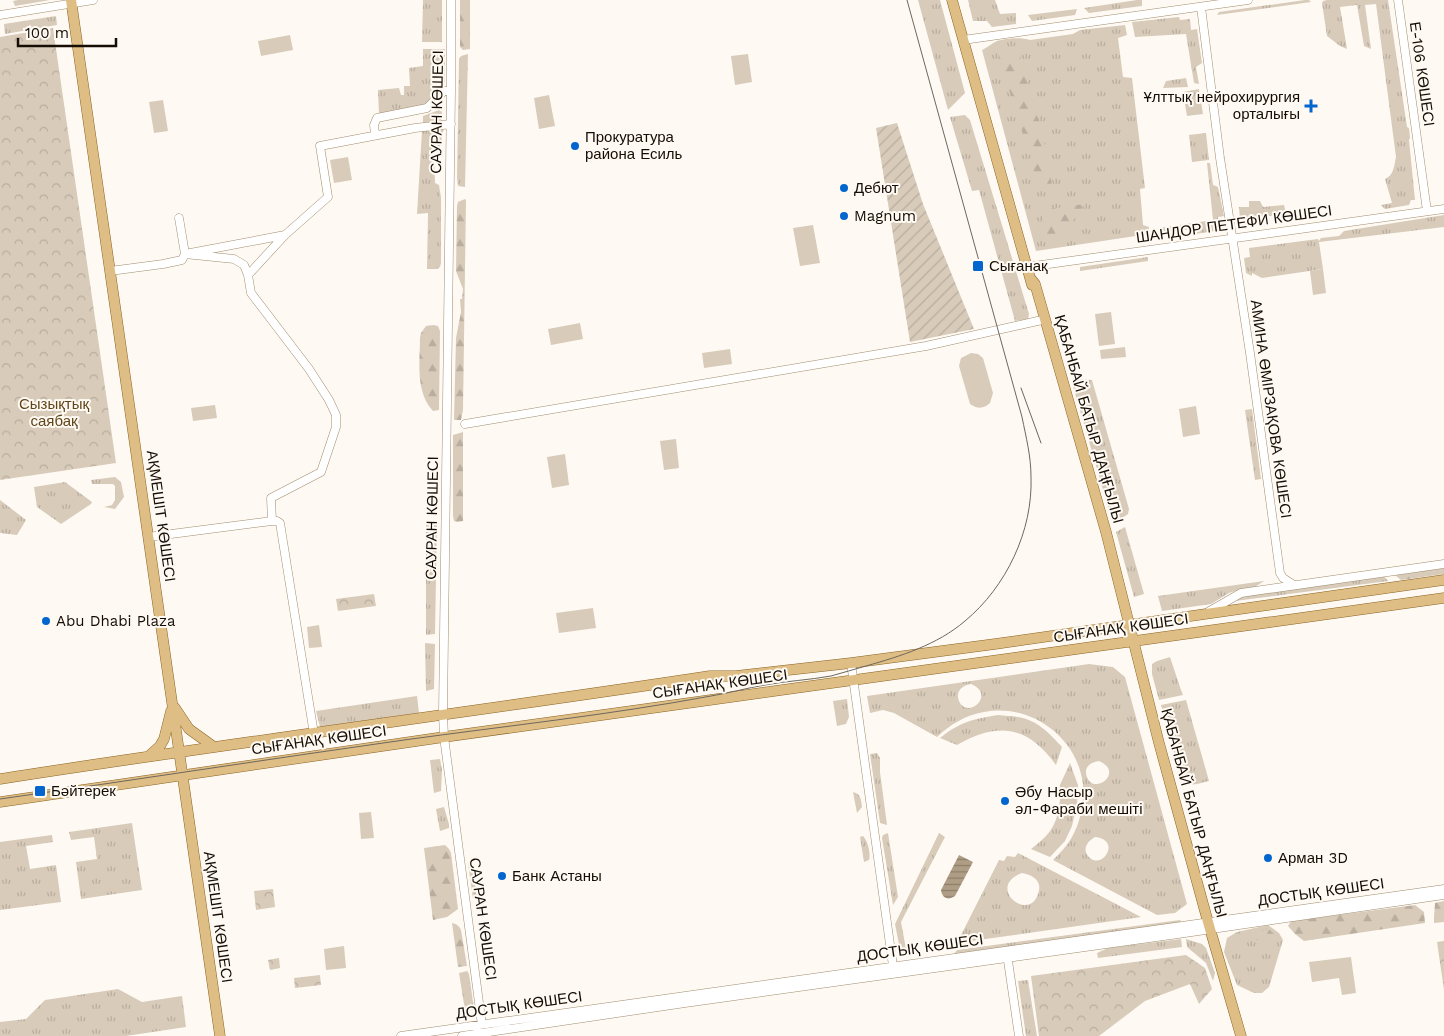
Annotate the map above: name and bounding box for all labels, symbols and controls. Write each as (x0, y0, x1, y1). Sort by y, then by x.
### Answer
scale bar (18, 15, 115, 47)
street label: Е-106 КӨШЕСІ (1406, 20, 1438, 128)
text: 100 m (25, 24, 69, 42)
street label: САУРАН КӨШЕСІ (427, 50, 447, 174)
place label: Ұлттық нейрохирургия орталығы (1143, 88, 1300, 123)
marker: Ұлттық нейрохирургия орталығы (1304, 99, 1318, 113)
place label: Прокуратура района Есиль (585, 128, 683, 163)
marker: Прокуратура района Есиль (569, 140, 581, 152)
place label: Дебют (854, 179, 899, 197)
marker: Дебют (838, 182, 850, 194)
street label: ШАНДОР ПЕТЕФИ КӨШЕСІ (1135, 201, 1333, 247)
place label: Magnum (854, 207, 916, 225)
marker: Magnum (838, 210, 850, 222)
place label: Сығанақ (989, 257, 1048, 275)
marker: Сығанақ (971, 259, 985, 273)
street label: АМИНА ӨМІРЗАҚОВА КӨШЕСІ (1247, 299, 1295, 519)
street label: ҚАБАНБАЙ БАТЫР ДАҢҒЫЛЫ (1051, 313, 1127, 525)
park label: Сызықтық саябақ (19, 395, 89, 430)
street label: АҚМЕШІТ КӨШЕСІ (143, 449, 179, 583)
street label: САУРАН КӨШЕСІ (422, 456, 442, 580)
street label: СЫҒАНАҚ КӨШЕСІ (1052, 610, 1190, 646)
place label: Abu Dhabi Plaza (56, 612, 176, 630)
marker: Abu Dhabi Plaza (40, 615, 52, 627)
street label: СЫҒАНАҚ КӨШЕСІ (651, 666, 789, 702)
street label: ҚАБАНБАЙ БАТЫР ДАҢҒЫЛЫ (1157, 706, 1231, 920)
street label: СЫҒАНАҚ КӨШЕСІ (250, 722, 388, 758)
place label: Бәйтерек (51, 782, 116, 800)
place label: Әбу Насыр әл-Фараби мешіті (1015, 783, 1142, 818)
marker: Бәйтерек (33, 784, 47, 798)
marker: Әбу Насыр әл-Фараби мешіті (999, 795, 1011, 807)
place label: Арман 3D (1278, 849, 1348, 867)
street label: АҚМЕШІТ КӨШЕСІ (200, 850, 236, 984)
marker: Арман 3D (1262, 852, 1274, 864)
street label: САУРАН КӨШЕСІ (465, 857, 501, 981)
place label: Банк Астаны (512, 867, 602, 885)
marker: Банк Астаны (496, 870, 508, 882)
street label: ДОСТЫҚ КӨШЕСІ (1257, 874, 1385, 910)
street label: ДОСТЫҚ КӨШЕСІ (856, 930, 984, 966)
street label: ДОСТЫҚ КӨШЕСІ (455, 987, 583, 1023)

